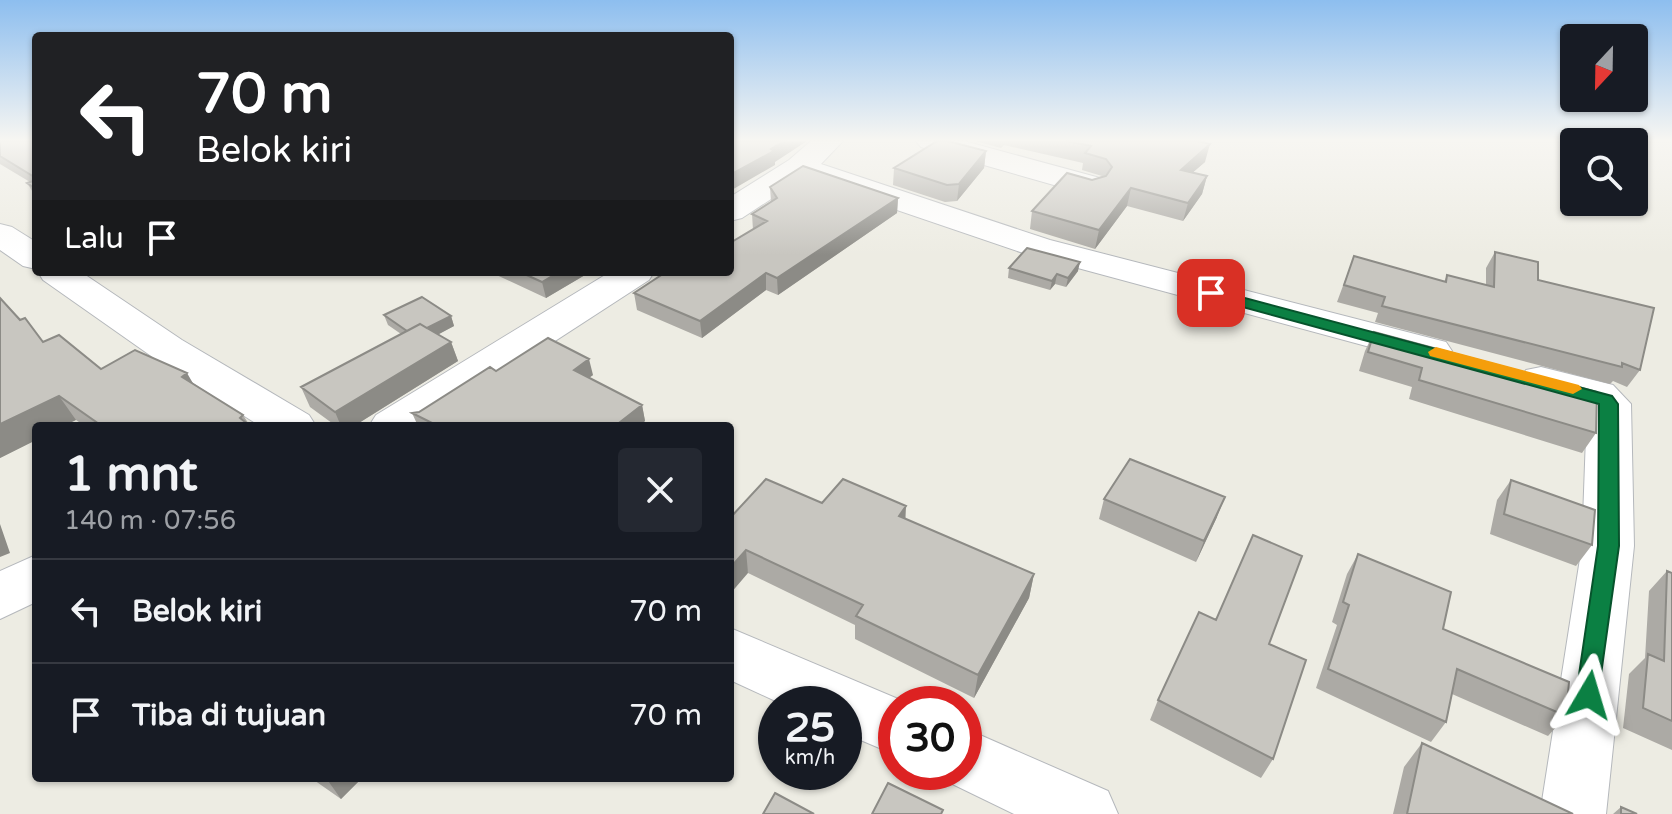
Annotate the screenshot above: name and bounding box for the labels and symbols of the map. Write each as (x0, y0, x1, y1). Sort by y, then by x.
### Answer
north arrow (1560, 24, 1648, 112)
pin (1177, 259, 1245, 327)
position arrow (1547, 653, 1631, 737)
speed limit sign: 30 (878, 686, 982, 790)

